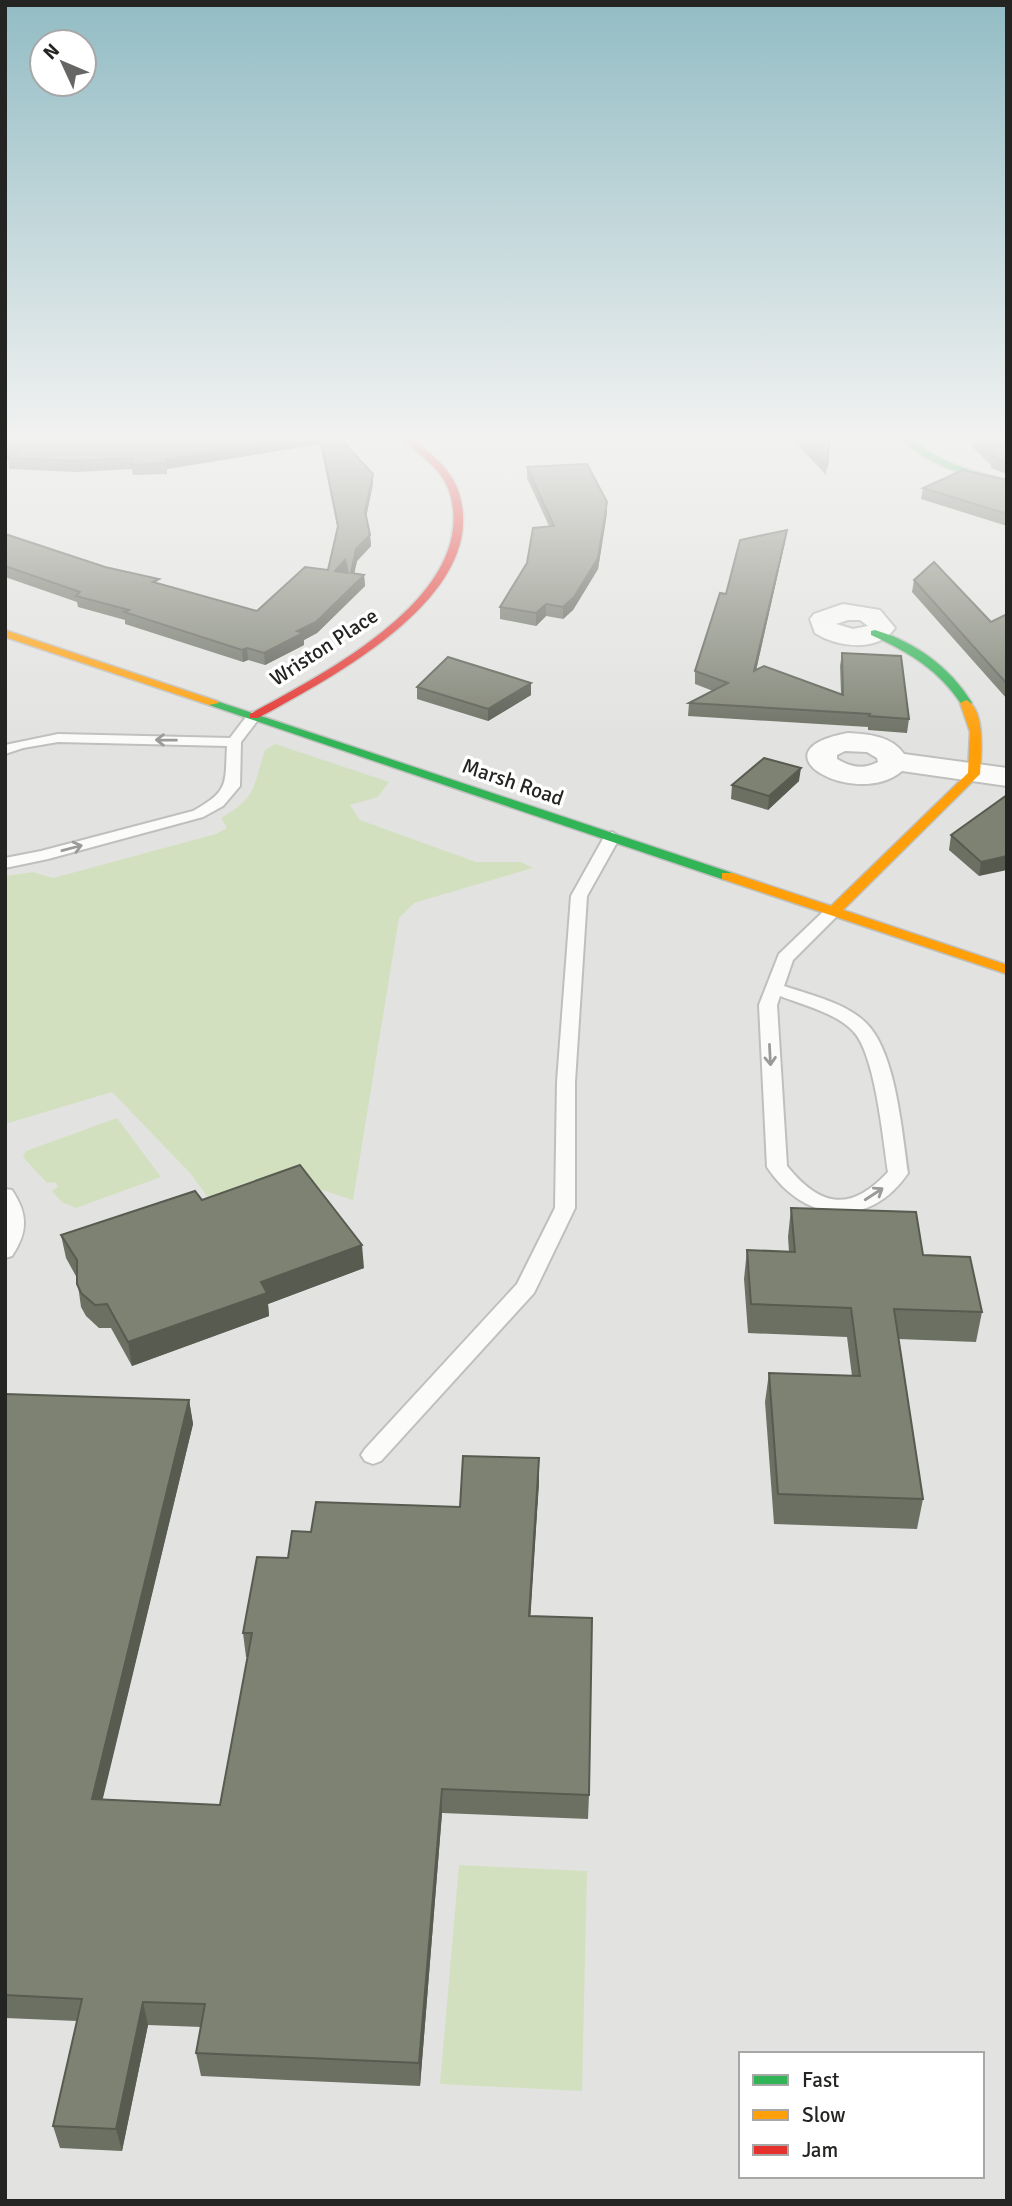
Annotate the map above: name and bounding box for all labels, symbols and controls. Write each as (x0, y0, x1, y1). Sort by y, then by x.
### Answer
north arrow (28, 28, 98, 98)
text: N (38, 39, 65, 65)
street label: Wriston Place (265, 602, 383, 692)
one-way arrow (155, 733, 178, 747)
street label: Marsh Road (459, 753, 567, 811)
one-way arrow (60, 841, 83, 854)
one-way arrow (764, 1043, 777, 1066)
one-way arrow (864, 1187, 883, 1202)
legend (739, 2052, 984, 2178)
text: Fast (802, 2067, 839, 2093)
text: Slow (802, 2102, 846, 2128)
text: Jam (802, 2137, 838, 2163)

